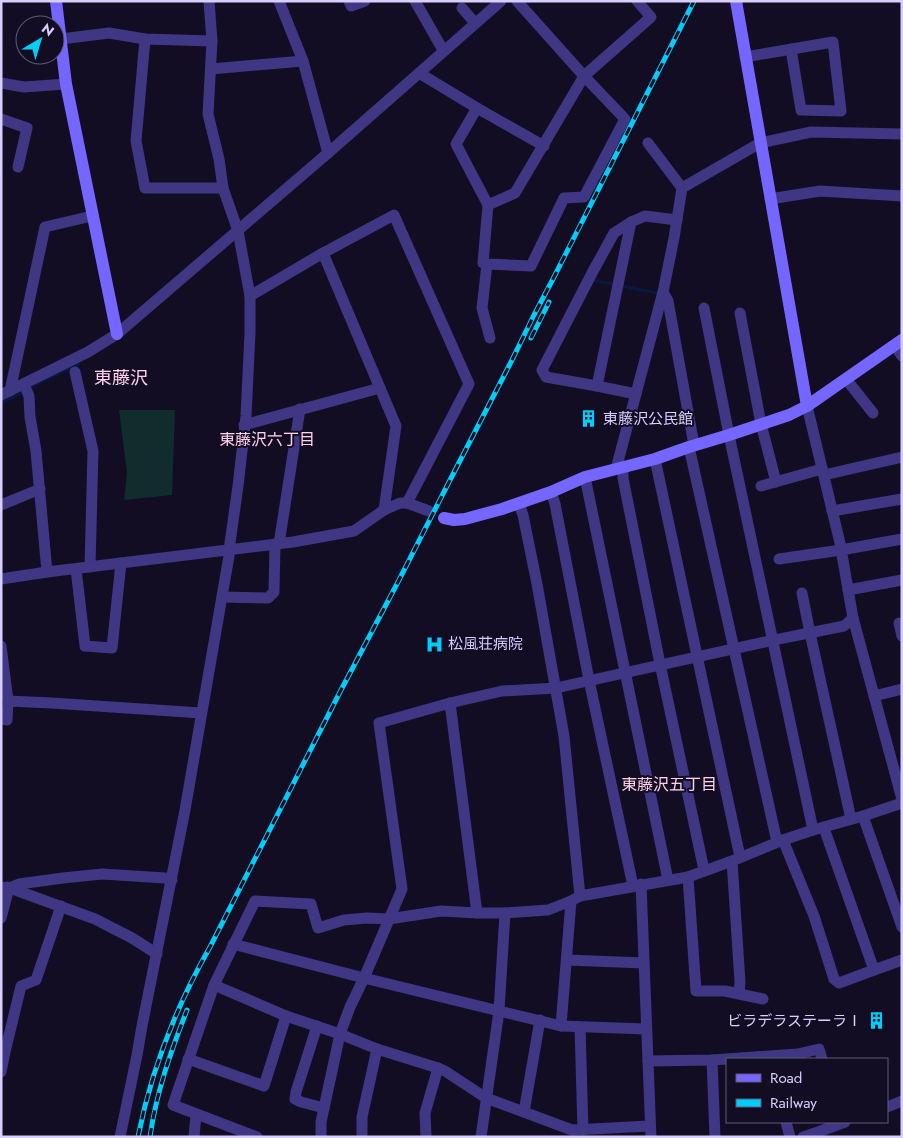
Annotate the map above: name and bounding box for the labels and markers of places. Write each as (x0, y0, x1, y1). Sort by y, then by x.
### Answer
place label: 東藤沢公民館 (603, 408, 693, 430)
building icon: 東藤沢公民館 (579, 409, 599, 429)
place label: 松風荘病院 (448, 633, 523, 655)
hospital icon: 松風荘病院 (424, 634, 444, 654)
place label: ビラデラステーラⅠ (727, 1010, 862, 1032)
building icon: ビラデラステーラⅠ (866, 1011, 886, 1031)

